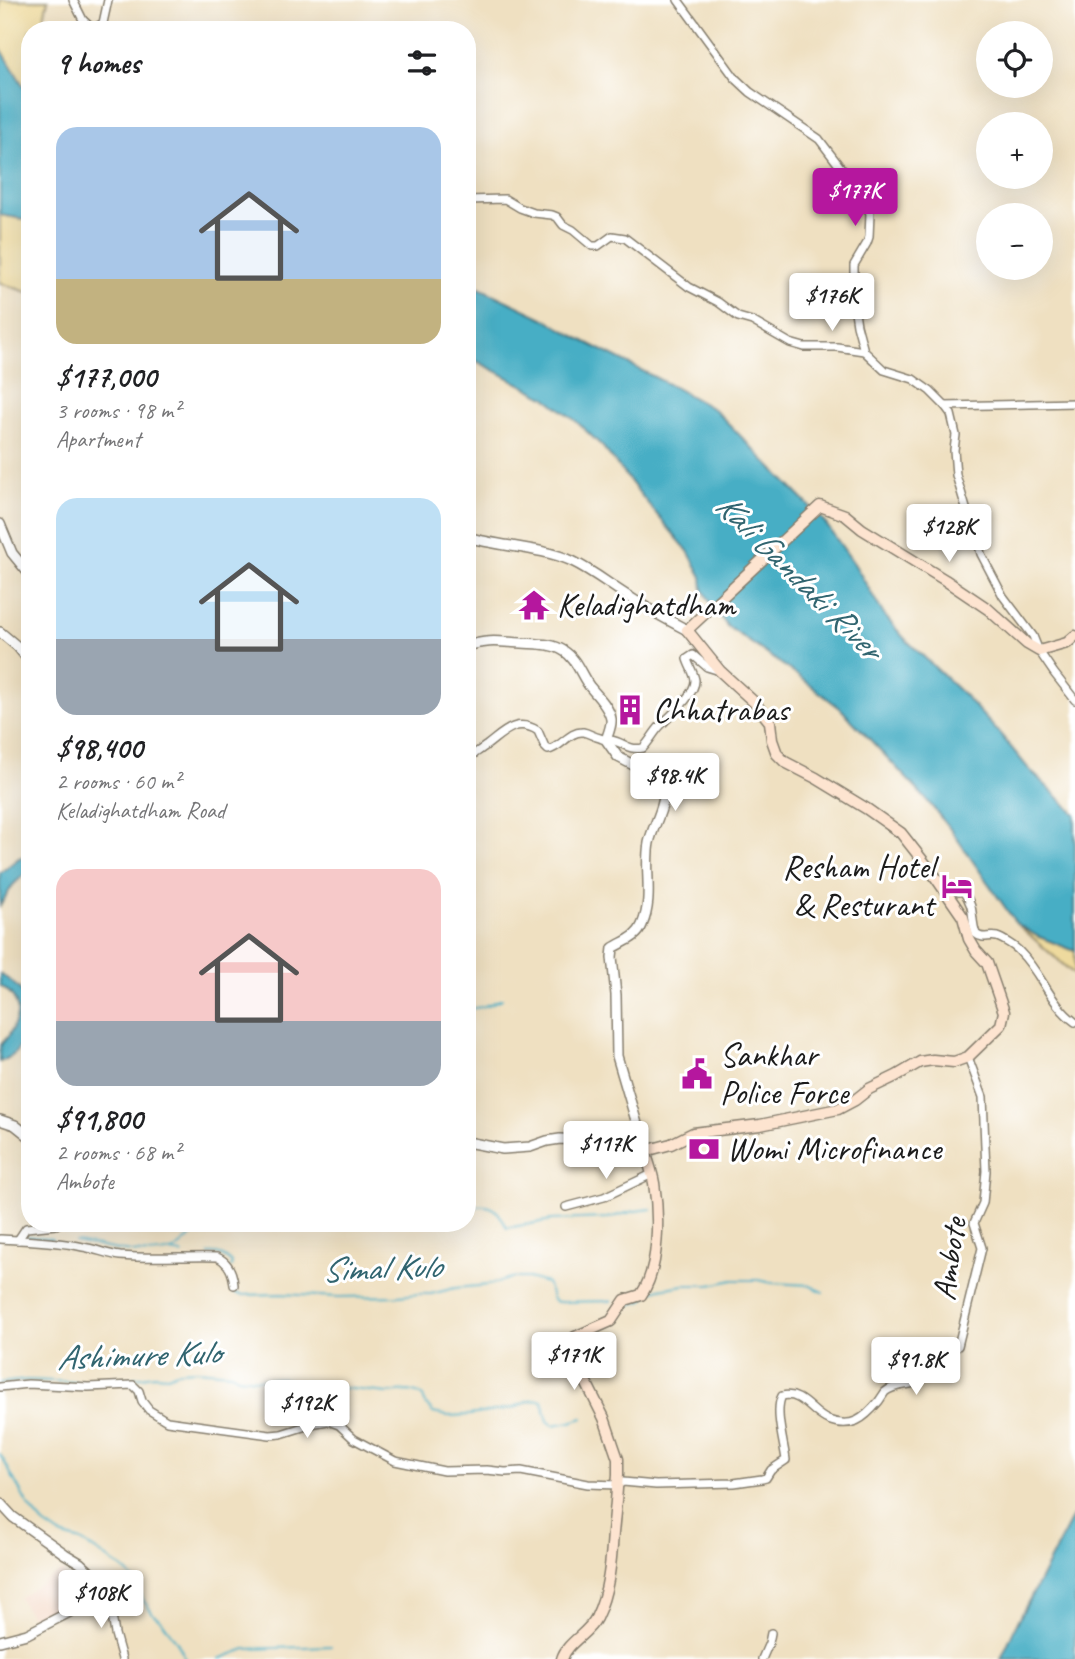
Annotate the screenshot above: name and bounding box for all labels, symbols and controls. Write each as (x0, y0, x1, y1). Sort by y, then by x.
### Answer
map controls (976, 21, 1053, 280)
button: locate (976, 21, 1053, 98)
text: 9 homes (56, 44, 140, 82)
icon: filters (403, 44, 441, 82)
button: + (976, 112, 1053, 189)
pin: $177K (806, 168, 904, 228)
icon: home (186, 173, 312, 299)
text: $177K (829, 176, 881, 205)
button: − (976, 203, 1053, 280)
pin: $176K (783, 274, 881, 333)
text: $176K (805, 281, 859, 310)
text: $177,000 (56, 358, 156, 396)
text: 3 rooms · 98 m² (56, 396, 180, 425)
text: Apartment (56, 425, 141, 454)
water label: Kali Gandaki River (706, 483, 896, 673)
pin: $128K (900, 504, 998, 564)
text: $128K (922, 512, 976, 541)
icon: home (186, 544, 312, 670)
place label: Keladighatdham (557, 584, 737, 626)
temple icon: Keladighatdham (517, 588, 551, 622)
place label: Chhatrabas (653, 689, 791, 731)
building icon: Chhatrabas (613, 693, 647, 727)
text: $98,400 (56, 729, 143, 767)
pin: $98.4K (618, 754, 732, 813)
text: $98.4K (646, 761, 704, 790)
text: 2 rooms · 60 m² (56, 767, 180, 796)
text: Keladighatdham Road (56, 796, 225, 825)
place label: Resham Hotel & Resturant (782, 846, 939, 926)
hotel icon: Resham Hotel & Resturant (940, 869, 974, 903)
icon: home (186, 915, 312, 1041)
place label: Sankhar Police Force (720, 1034, 851, 1114)
public building icon: Sankhar Police Force (680, 1057, 714, 1091)
text: $91,800 (56, 1100, 143, 1138)
pin: $117K (557, 1122, 655, 1181)
place label: Womi Microfinance (727, 1128, 943, 1170)
text: $117K (580, 1129, 633, 1158)
bank icon: Womi Microfinance (687, 1132, 721, 1166)
text: 2 rooms · 68 m² (56, 1138, 180, 1167)
text: Ambote (56, 1167, 114, 1196)
street label: Ambote (922, 1213, 976, 1303)
water label: Simal Kulo (321, 1243, 446, 1293)
water label: Ashimure Kulo (56, 1329, 227, 1380)
pin: $171K (525, 1332, 623, 1392)
pin: $91.8K (859, 1338, 973, 1397)
text: $171K (548, 1340, 601, 1369)
text: $91.8K (887, 1345, 945, 1374)
pin: $192K (258, 1380, 356, 1440)
text: $192K (281, 1388, 333, 1417)
pin: $108K (52, 1570, 150, 1630)
text: $108K (74, 1578, 128, 1607)

